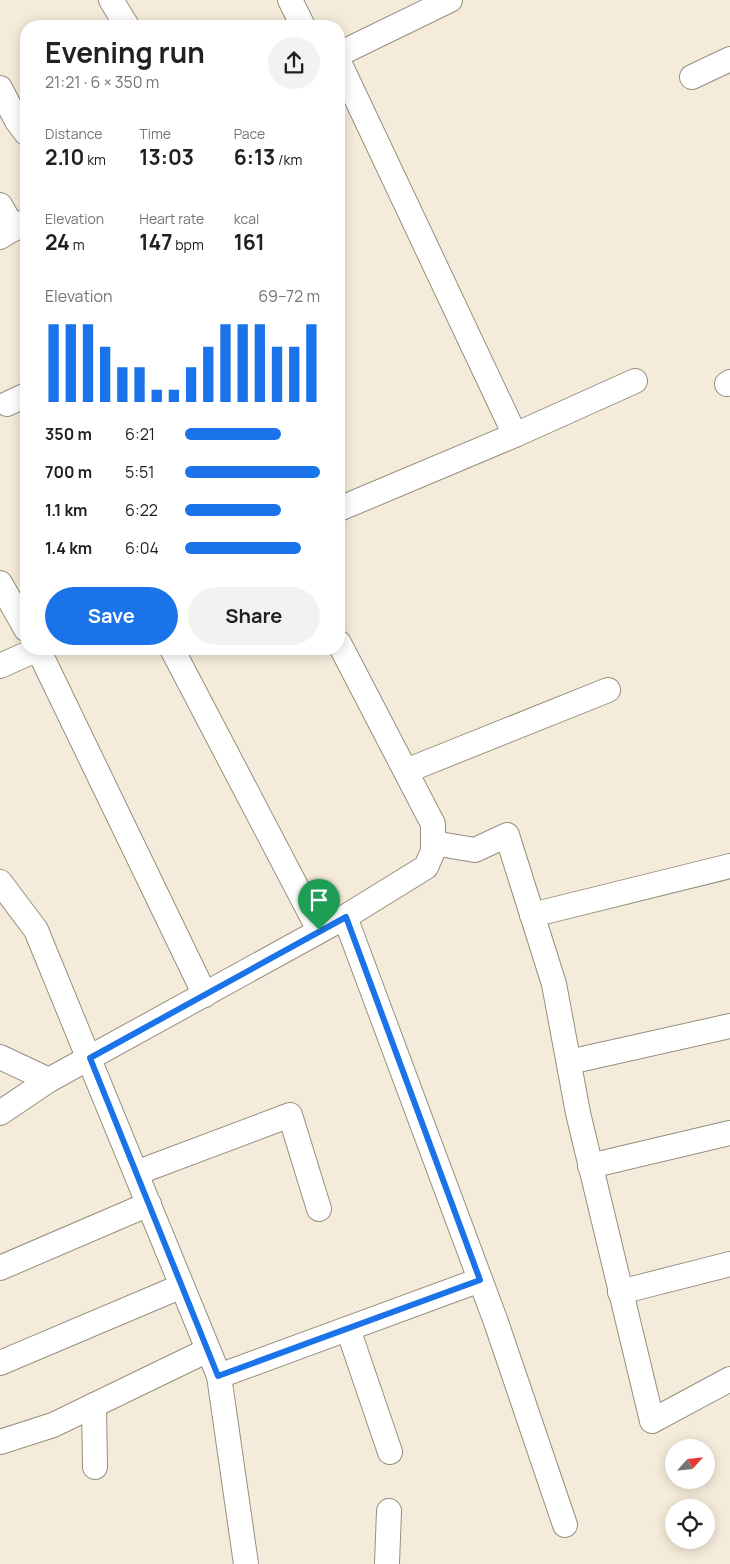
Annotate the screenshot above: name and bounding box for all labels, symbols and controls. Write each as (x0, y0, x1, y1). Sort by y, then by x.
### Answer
text: Evening run (45, 33, 205, 71)
button: share (268, 37, 320, 89)
text: 21:21 · 6 × 350 m (45, 71, 159, 93)
text: Distance (45, 124, 102, 143)
text: Time (139, 124, 171, 143)
text: Pace (234, 124, 265, 143)
text: 2.10 (45, 143, 84, 171)
text: 13:03 (139, 143, 194, 171)
text: 6:13 (234, 143, 275, 171)
text: km (84, 150, 106, 169)
text: /km (275, 150, 302, 169)
text: Elevation (45, 209, 104, 228)
text: Heart rate (139, 209, 204, 228)
text: kcal (234, 209, 259, 228)
text: 24 (45, 228, 70, 256)
text: 147 (139, 228, 173, 256)
text: 161 (234, 228, 265, 256)
text: m (70, 235, 85, 254)
text: bpm (173, 235, 204, 254)
text: Elevation (45, 285, 113, 307)
text: 69–72 m (258, 285, 320, 307)
text: 350 m (45, 423, 92, 445)
text: 6:21 (125, 423, 155, 445)
text: 700 m (45, 461, 92, 483)
text: 5:51 (125, 461, 155, 483)
text: 1.1 km (45, 499, 88, 521)
text: 6:22 (125, 499, 158, 521)
text: 1.4 km (45, 537, 92, 559)
text: 6:04 (125, 537, 159, 559)
button: Save (45, 587, 178, 645)
button: Share (188, 587, 320, 645)
pin (298, 879, 340, 930)
icon: arrive (305, 886, 333, 914)
north arrow (665, 1439, 715, 1489)
map controls (665, 1439, 715, 1549)
button: locate (665, 1499, 715, 1549)

